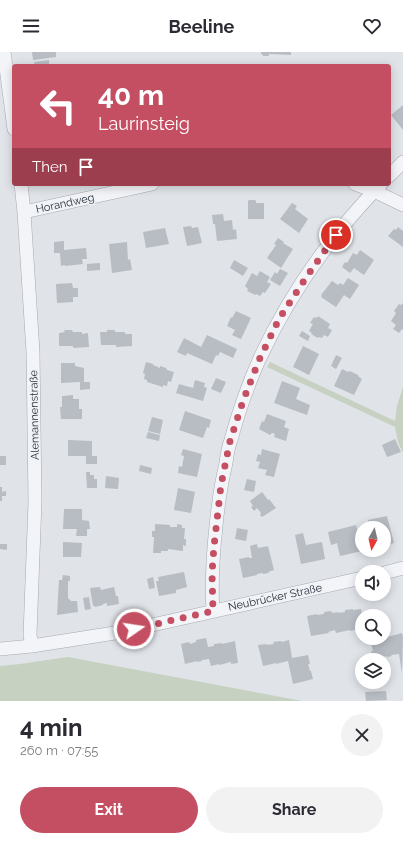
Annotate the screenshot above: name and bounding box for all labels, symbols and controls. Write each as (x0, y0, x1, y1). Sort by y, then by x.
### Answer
icon: menu (20, 15, 42, 37)
icon: heart (361, 15, 383, 37)
text: Beeline (169, 16, 234, 37)
text: 40 m (98, 79, 164, 112)
icon: left (32, 80, 84, 132)
text: Laurinsteig (98, 113, 190, 134)
icon: arrive (75, 156, 97, 178)
text: Then (32, 158, 67, 176)
street label: Horandweg (35, 191, 96, 216)
pin (319, 218, 353, 252)
icon: arrive (325, 224, 347, 246)
street label: Alemannenstraße (27, 369, 42, 460)
north arrow (355, 521, 391, 557)
map controls (355, 521, 391, 689)
button: sound (355, 565, 391, 601)
street label: Neubrücker Straße (227, 581, 324, 614)
position arrow (113, 608, 155, 650)
button: search (355, 609, 391, 645)
button: layers (355, 653, 391, 689)
text: 4 min (20, 713, 82, 742)
button: close (341, 714, 383, 756)
text: 260 m · 07:55 (20, 743, 98, 758)
button: Exit (20, 787, 198, 833)
button: Share (206, 787, 383, 833)

